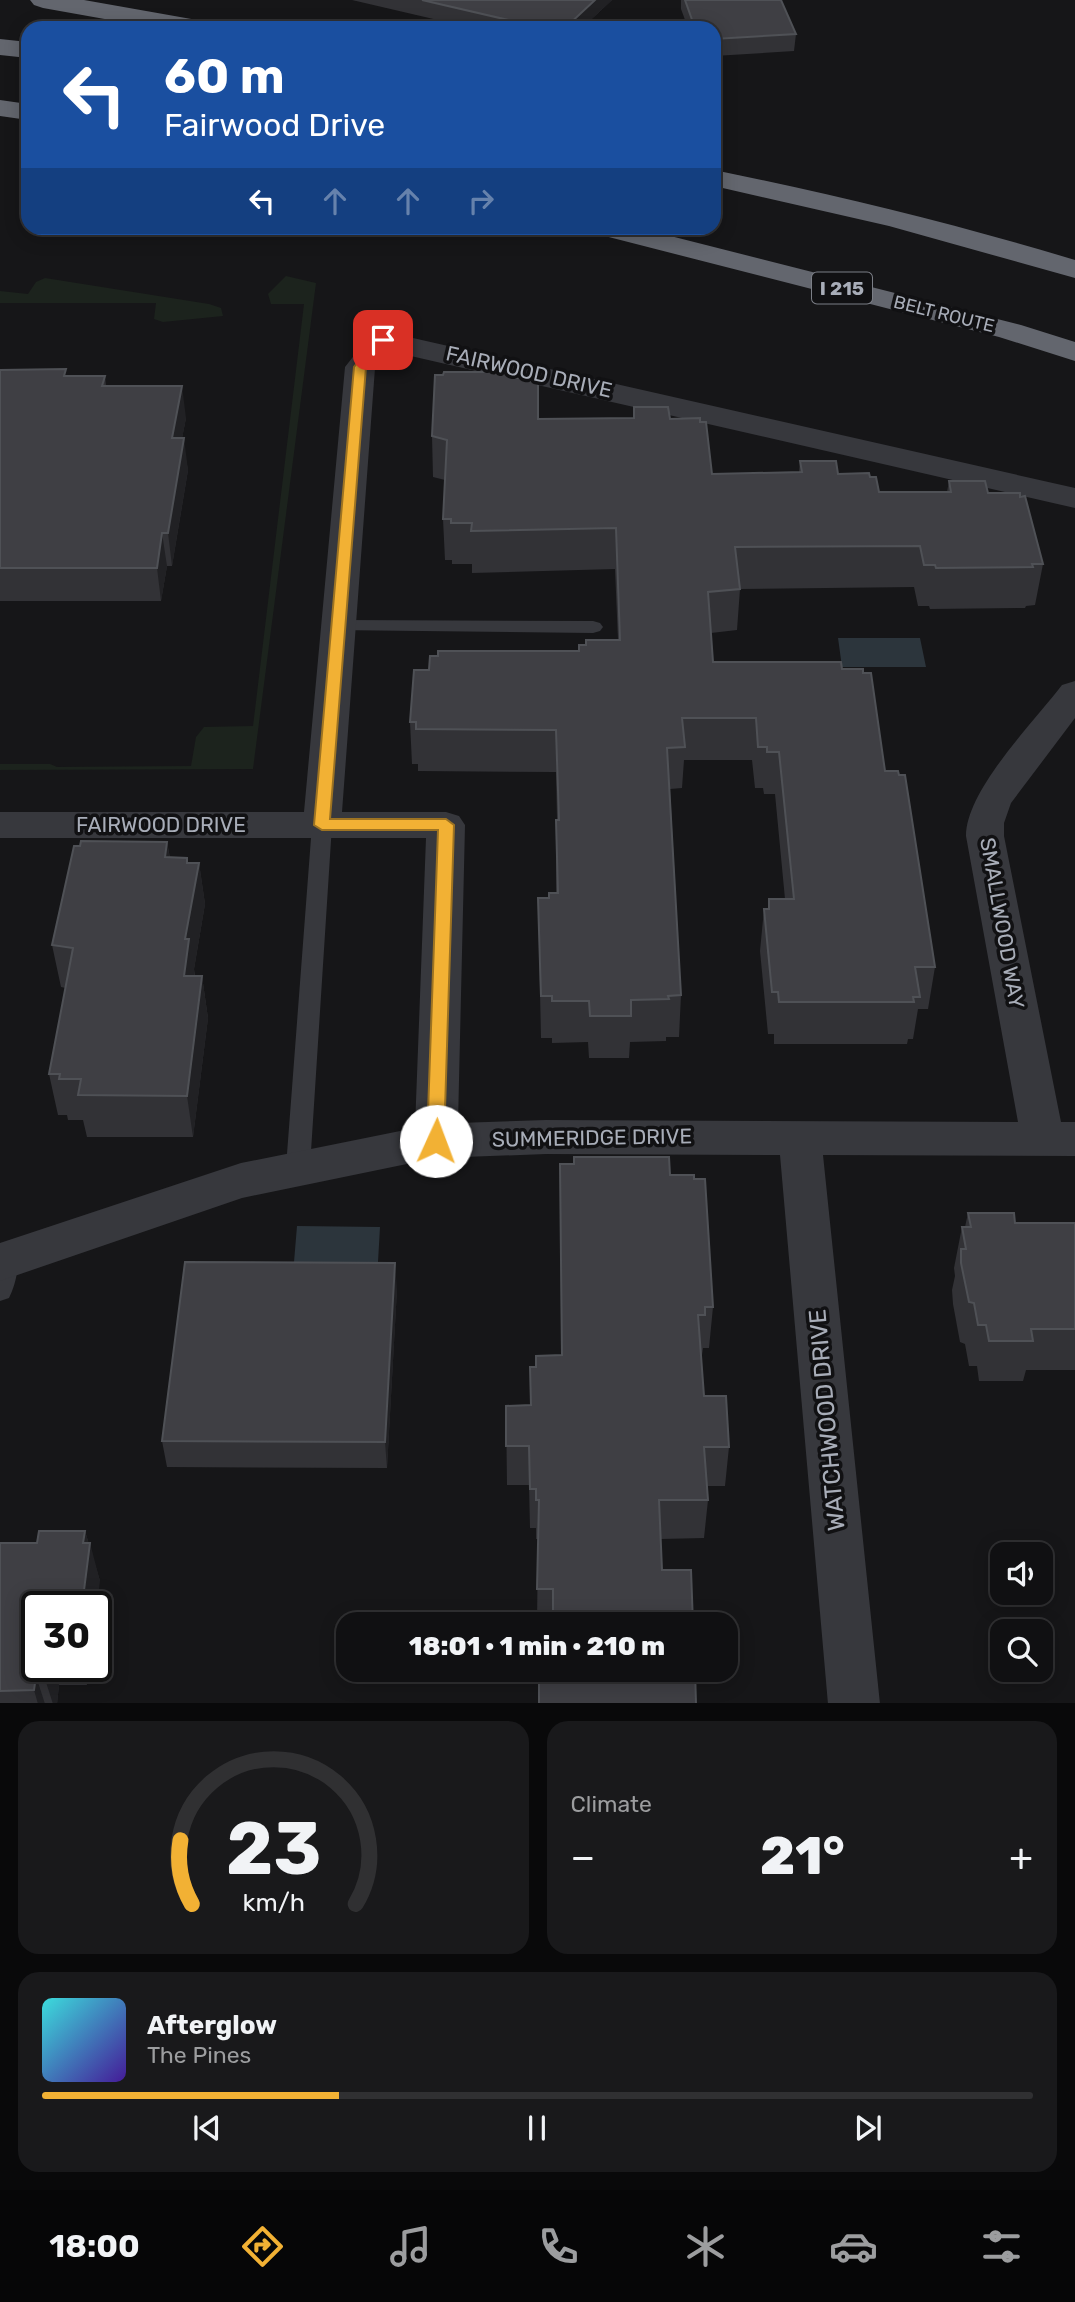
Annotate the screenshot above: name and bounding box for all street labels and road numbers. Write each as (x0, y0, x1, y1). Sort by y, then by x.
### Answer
road number: I 215 (812, 272, 872, 304)
street label: BELT ROUTE (891, 291, 997, 337)
street label: FAIRWOOD DRIVE (444, 340, 615, 403)
street label: FAIRWOOD DRIVE (76, 812, 246, 837)
street label: SMALLWOOD WAY (975, 835, 1030, 1010)
street label: SUMMERIDGE DRIVE (492, 1123, 692, 1152)
street label: WATCHWOOD DRIVE (803, 1308, 851, 1532)

